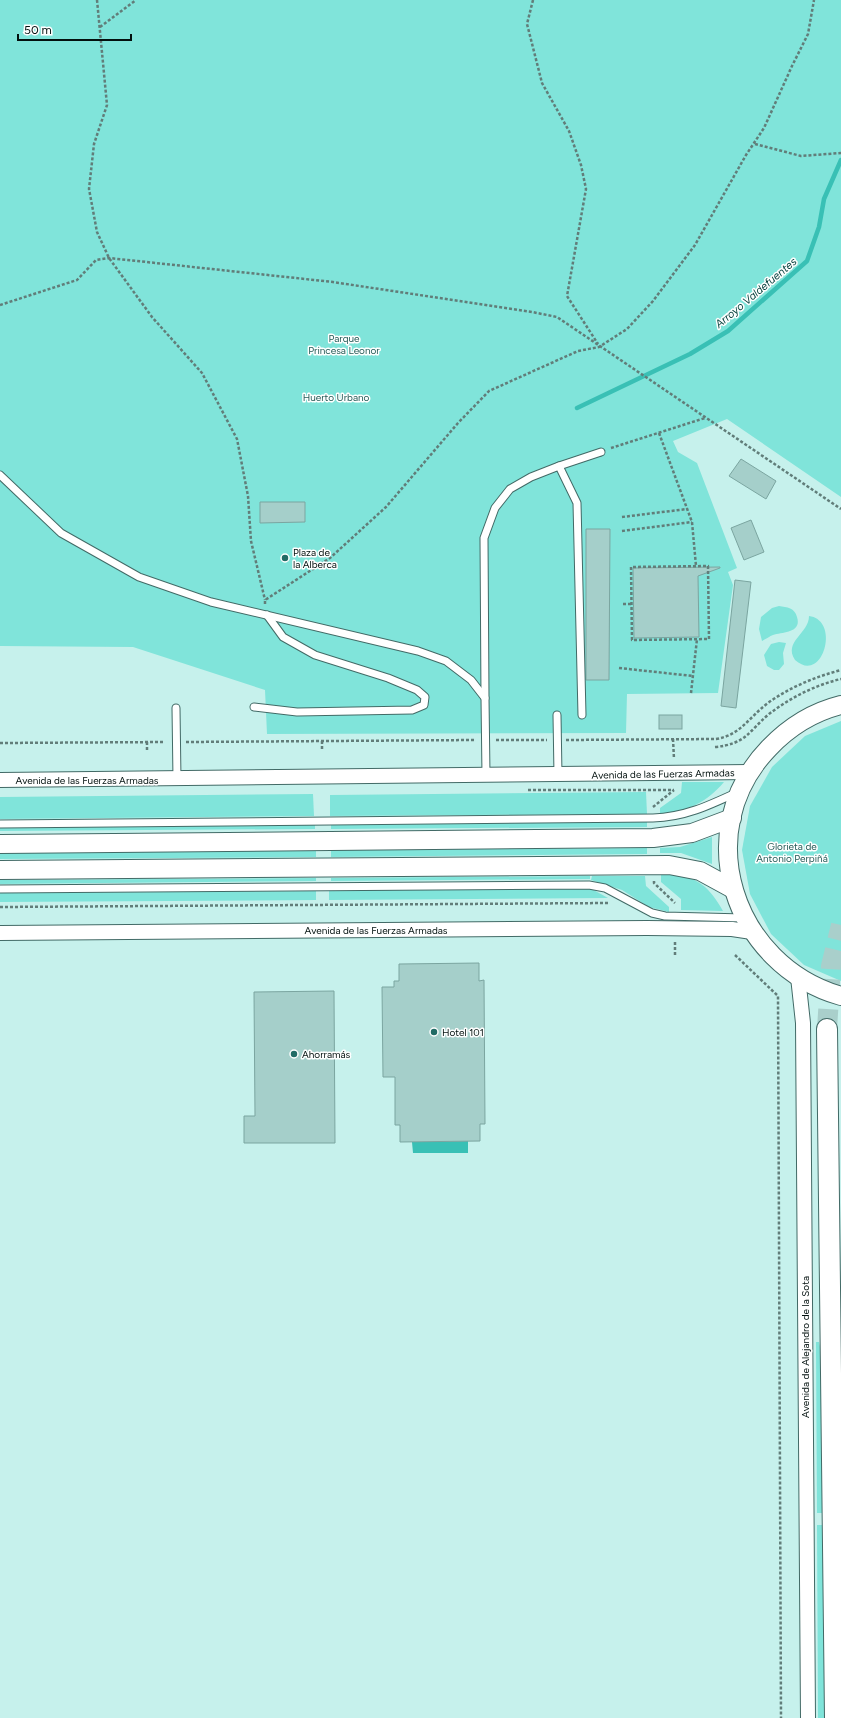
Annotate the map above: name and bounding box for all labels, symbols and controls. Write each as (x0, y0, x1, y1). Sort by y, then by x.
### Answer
scale bar (18, 16, 131, 42)
text: 50 m (24, 23, 52, 37)
water label: Arroyo Valdefuentes (712, 255, 799, 331)
park label: Parque Princesa Leonor (308, 332, 380, 357)
park label: Huerto Urbano (303, 391, 370, 404)
place label: Plaza de la Alberca (293, 546, 337, 571)
marker: Plaza de la Alberca (280, 553, 290, 563)
street label: Avenida de las Fuerzas Armadas (591, 766, 735, 782)
street label: Avenida de las Fuerzas Armadas (15, 774, 159, 787)
park label: Glorieta de Antonio Perpiñá (756, 840, 828, 865)
street label: Avenida de las Fuerzas Armadas (304, 924, 448, 937)
place label: Hotel 101 (442, 1026, 484, 1039)
marker: Hotel 101 (429, 1027, 439, 1037)
place label: Ahorramás (302, 1048, 351, 1061)
marker: Ahorramás (289, 1049, 299, 1059)
street label: Avenida de Alejandro de la Sota (799, 1276, 812, 1418)

